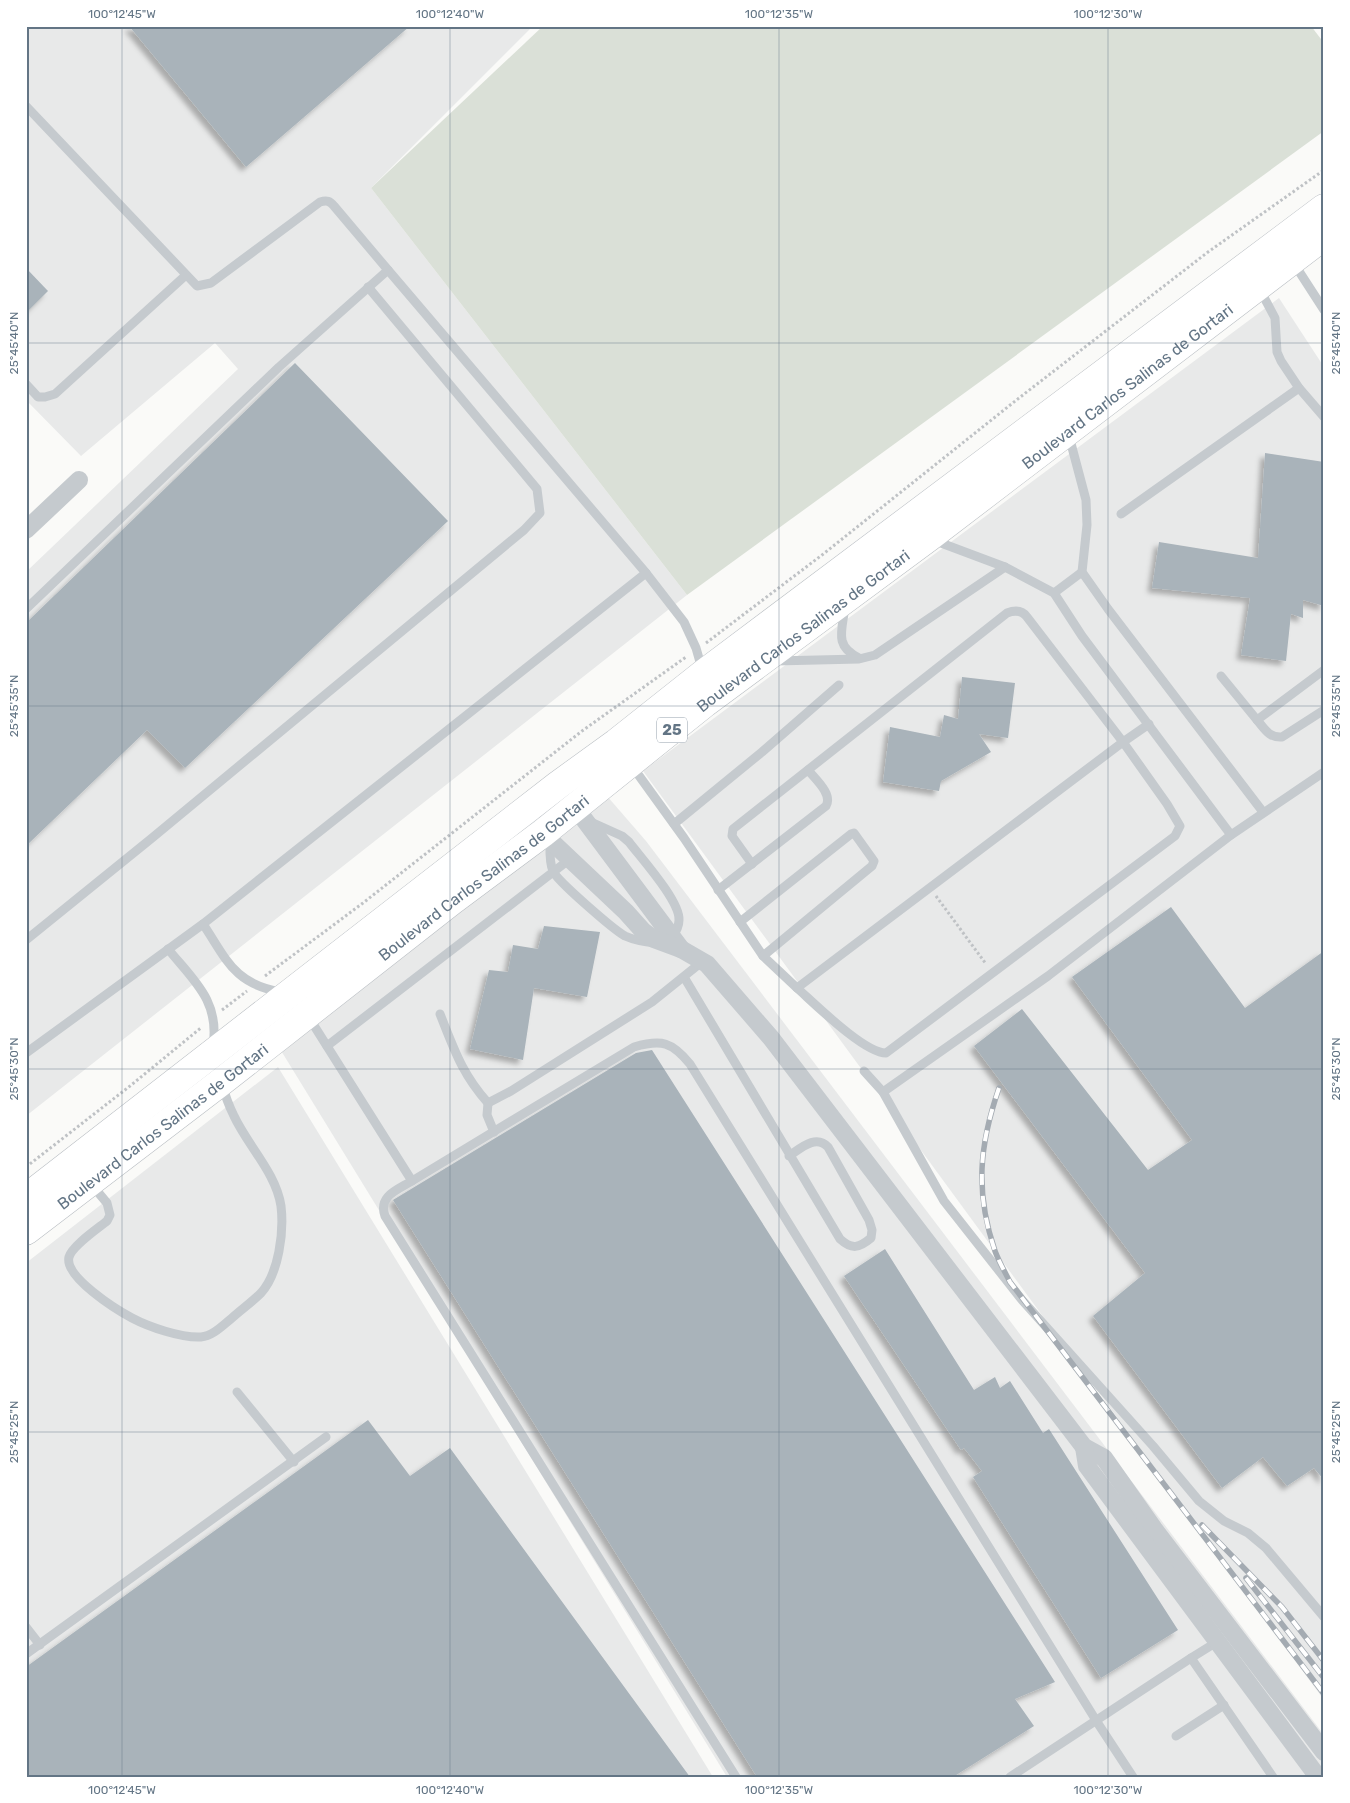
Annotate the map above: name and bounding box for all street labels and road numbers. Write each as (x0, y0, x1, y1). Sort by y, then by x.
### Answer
street label: Boulevard Carlos Salinas de Gortari (1018, 300, 1237, 473)
street label: Boulevard Carlos Salinas de Gortari (693, 546, 914, 716)
road number: 25 (657, 718, 687, 742)
street label: Boulevard Carlos Salinas de Gortari (375, 791, 593, 965)
street label: Boulevard Carlos Salinas de Gortari (54, 1040, 272, 1214)

